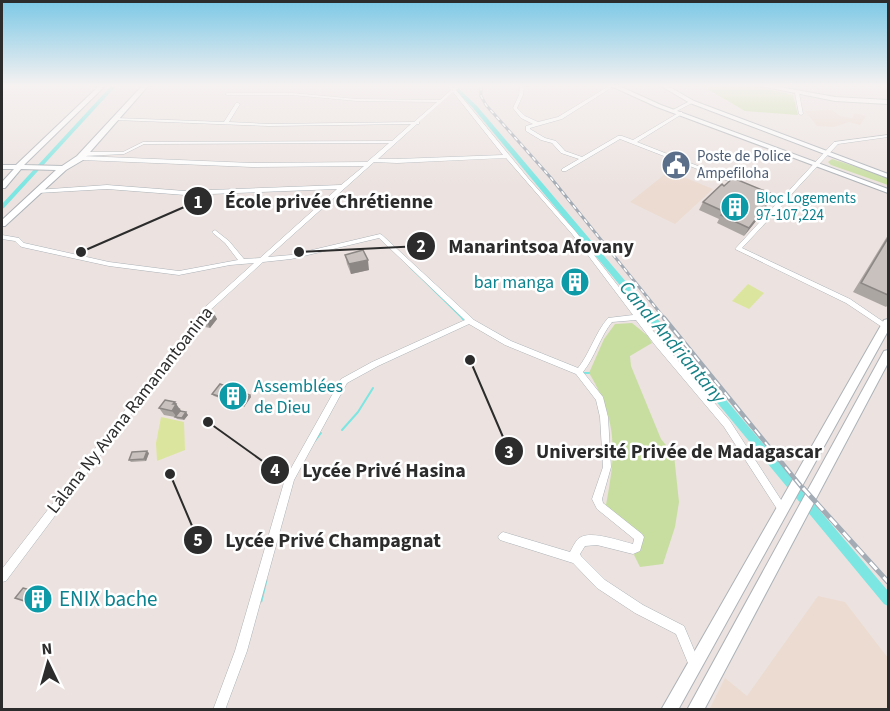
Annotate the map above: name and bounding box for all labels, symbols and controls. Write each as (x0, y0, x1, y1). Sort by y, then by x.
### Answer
place label: Poste de Police Ampefiloha (697, 146, 791, 184)
public building icon: Poste de Police Ampefiloha (660, 149, 692, 181)
callout: École privée Chrétienne (183, 182, 445, 220)
text: École privée Chrétienne (225, 188, 433, 216)
place label: Bloc Logements 97-107,224 (756, 188, 856, 226)
text: 1 (193, 190, 203, 215)
building icon: Bloc Logements 97-107,224 (719, 191, 751, 223)
callout: Manarintsoa Afovany (406, 227, 646, 265)
text: Manarintsoa Afovany (448, 233, 634, 261)
text: 2 (416, 234, 426, 259)
building icon: bar manga (559, 266, 591, 298)
place label: bar manga (474, 270, 554, 295)
water label: Canal Andriantany (612, 275, 732, 410)
street label: Làlana Ny Avana Ramanantoanina (41, 301, 219, 519)
place label: Assemblées de Dieu (254, 374, 343, 420)
building icon: Assemblées de Dieu (217, 380, 249, 412)
callout: Université Privée de Madagascar (494, 432, 834, 470)
text: Université Privée de Madagascar (536, 438, 822, 466)
text: 3 (504, 440, 514, 465)
callout: Lycée Privé Hasina (260, 451, 478, 489)
text: Lycée Privé Hasina (302, 457, 466, 485)
text: 4 (270, 458, 280, 483)
callout: Lycée Privé Champagnat (183, 521, 453, 559)
text: Lycée Privé Champagnat (225, 527, 441, 555)
text: 5 (193, 528, 203, 553)
building icon: ENIX bache (22, 583, 54, 615)
place label: ENIX bache (59, 584, 157, 614)
north arrow (18, 633, 78, 693)
text: N (41, 638, 53, 660)

